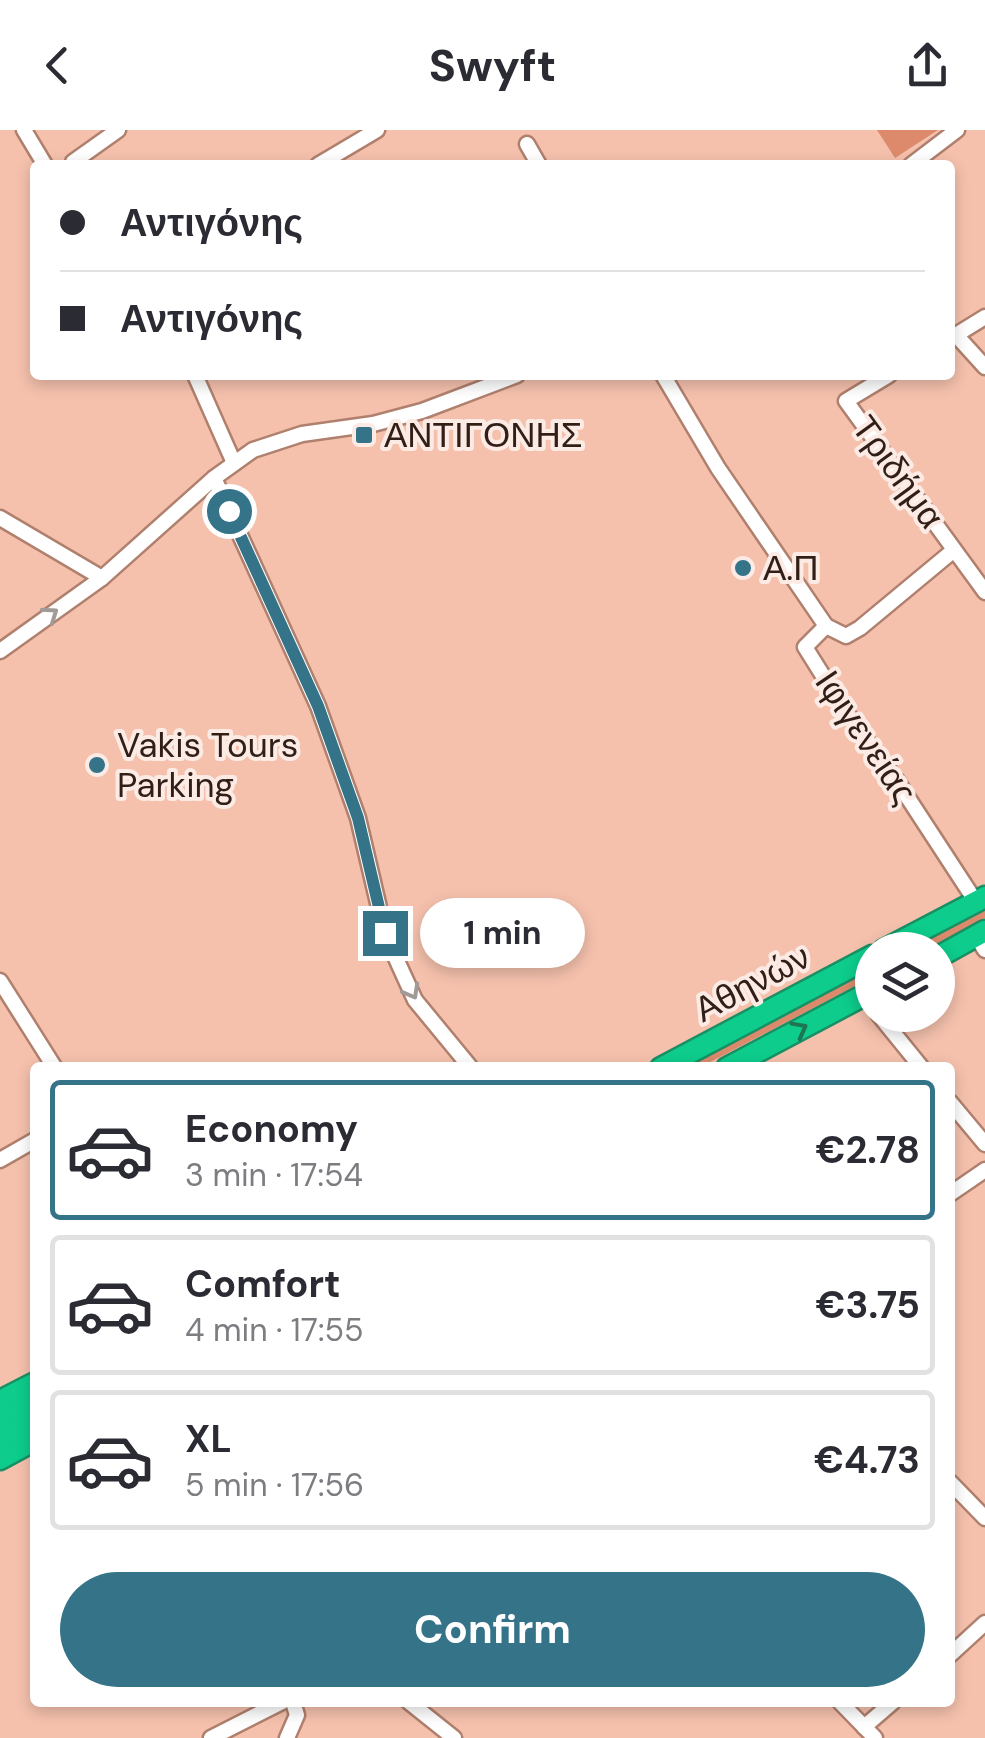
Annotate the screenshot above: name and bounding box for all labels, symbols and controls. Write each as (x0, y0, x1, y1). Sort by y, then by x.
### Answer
text: Swyft (429, 36, 556, 95)
icon: back (30, 38, 85, 93)
icon: share (900, 38, 955, 93)
text: Αντιγόνης (120, 198, 303, 248)
text: Αντιγόνης (120, 294, 303, 344)
street label: Τριδήμα (842, 407, 954, 537)
place label: ΑΝΤΙΓΟΝΗΣ (384, 412, 582, 458)
marker: ΑΝΤΙΓΟΝΗΣ (353, 424, 375, 446)
route start (207, 489, 252, 534)
place label: Α.Π (763, 545, 819, 591)
marker: Α.Π (732, 557, 754, 579)
one-way arrow (40, 608, 58, 626)
street label: Ιφιγενείας (805, 661, 927, 813)
place label: Vakis Tours Parking (117, 722, 298, 808)
marker: Vakis Tours Parking (86, 754, 108, 776)
callout: 1 min (420, 898, 585, 968)
route end (363, 911, 408, 956)
text: 1 min (464, 912, 541, 954)
map controls (855, 932, 955, 1032)
button: layers (855, 932, 955, 1032)
street label: Αθηνών (686, 933, 818, 1033)
one-way arrow (400, 981, 420, 999)
one-way arrow (789, 1022, 807, 1041)
text: Economy (185, 1104, 358, 1154)
icon: car (65, 1105, 155, 1195)
text: €2.78 (815, 1125, 920, 1175)
text: 3 min · 17:54 (185, 1154, 363, 1196)
text: Comfort (185, 1259, 341, 1309)
icon: car (65, 1260, 155, 1350)
text: €3.75 (815, 1280, 920, 1330)
text: 4 min · 17:55 (185, 1309, 363, 1351)
text: XL (185, 1414, 232, 1464)
icon: car (65, 1415, 155, 1505)
text: €4.73 (814, 1435, 920, 1485)
text: 5 min · 17:56 (185, 1464, 364, 1506)
button: Confirm (60, 1572, 925, 1687)

